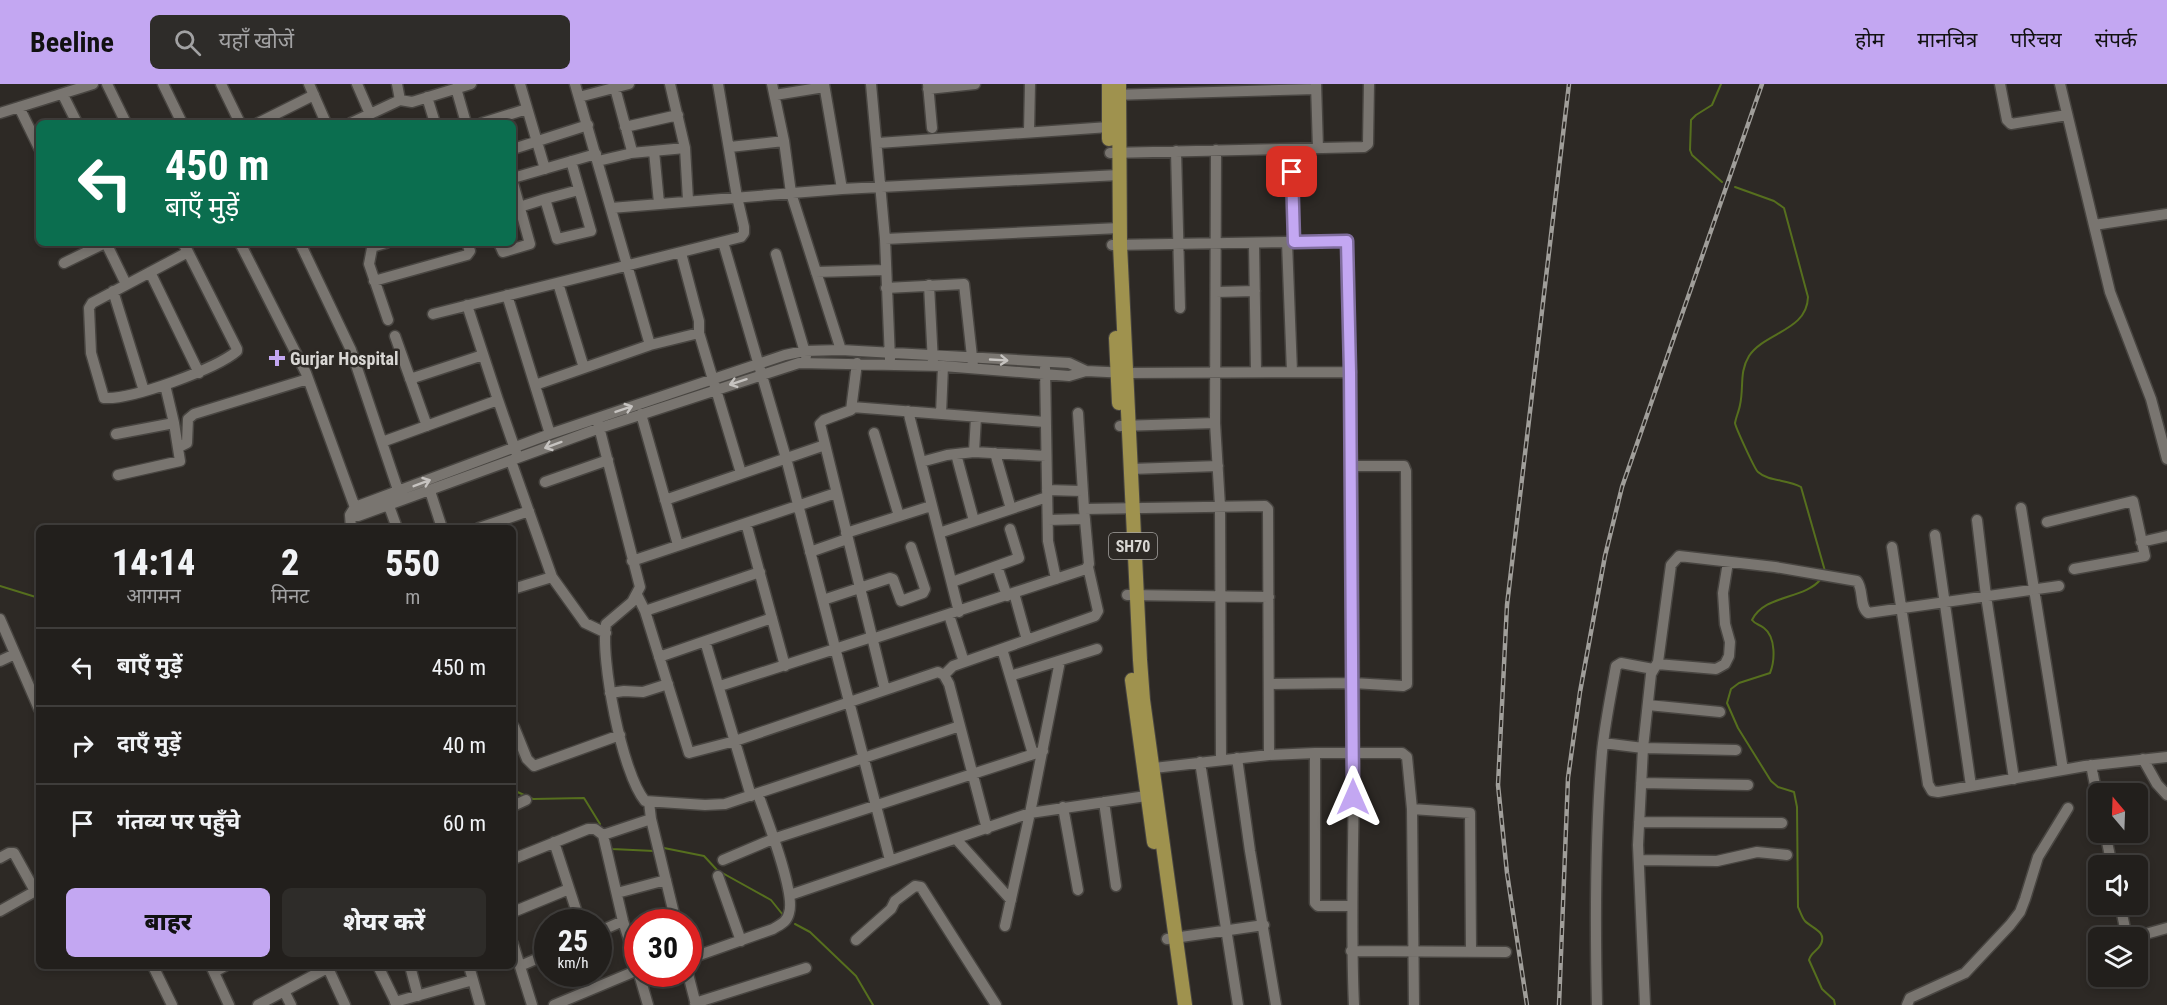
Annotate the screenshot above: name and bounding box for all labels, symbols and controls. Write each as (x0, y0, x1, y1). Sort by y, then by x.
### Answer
search box (150, 15, 570, 69)
text: Beeline (30, 26, 114, 59)
icon: search (171, 26, 204, 59)
text: यहाँ खोजें (219, 28, 294, 53)
text: होम (1855, 28, 1884, 52)
text: मानचित्र (1917, 28, 1977, 52)
text: परिचय (2010, 28, 2062, 52)
text: संपर्क (2095, 28, 2137, 52)
text: 450 m (165, 141, 270, 190)
icon: left (66, 144, 144, 222)
pin (1266, 146, 1317, 197)
icon: arrive (1275, 155, 1308, 188)
text: बाएँ मुड़ें (165, 191, 239, 223)
place label: Gurjar Hospital (290, 348, 399, 369)
marker: Gurjar Hospital (268, 349, 286, 367)
one-way arrow (988, 354, 1008, 365)
one-way arrow (729, 377, 748, 388)
one-way arrow (614, 402, 633, 413)
one-way arrow (544, 441, 563, 452)
one-way arrow (412, 477, 430, 488)
road number: SH70 (1109, 533, 1157, 559)
text: 14:14 (112, 542, 195, 584)
text: 2 (281, 542, 299, 584)
text: 550 (385, 543, 440, 585)
text: आगमन (126, 584, 181, 608)
text: मिनट (271, 584, 309, 608)
text: m (405, 585, 420, 609)
icon: left (66, 651, 99, 684)
text: बाएँ मुड़ें (117, 653, 182, 678)
text: 450 m (432, 655, 486, 680)
icon: right (66, 729, 99, 762)
text: दाएँ मुड़ें (117, 731, 181, 756)
text: 40 m (443, 733, 486, 758)
position arrow (1321, 765, 1385, 829)
north arrow (2088, 783, 2148, 843)
map controls (2088, 783, 2148, 987)
icon: arrive (66, 807, 99, 840)
text: गंतव्य पर पहुँचे (117, 809, 240, 834)
text: 60 m (443, 811, 486, 836)
button: sound (2088, 855, 2148, 915)
button: बाहर (66, 888, 270, 957)
button: शेयर करें (282, 888, 486, 957)
speed limit sign: 30 (624, 909, 702, 987)
text: 25 (558, 923, 588, 958)
button: layers (2088, 927, 2148, 987)
text: km/h (558, 954, 588, 972)

